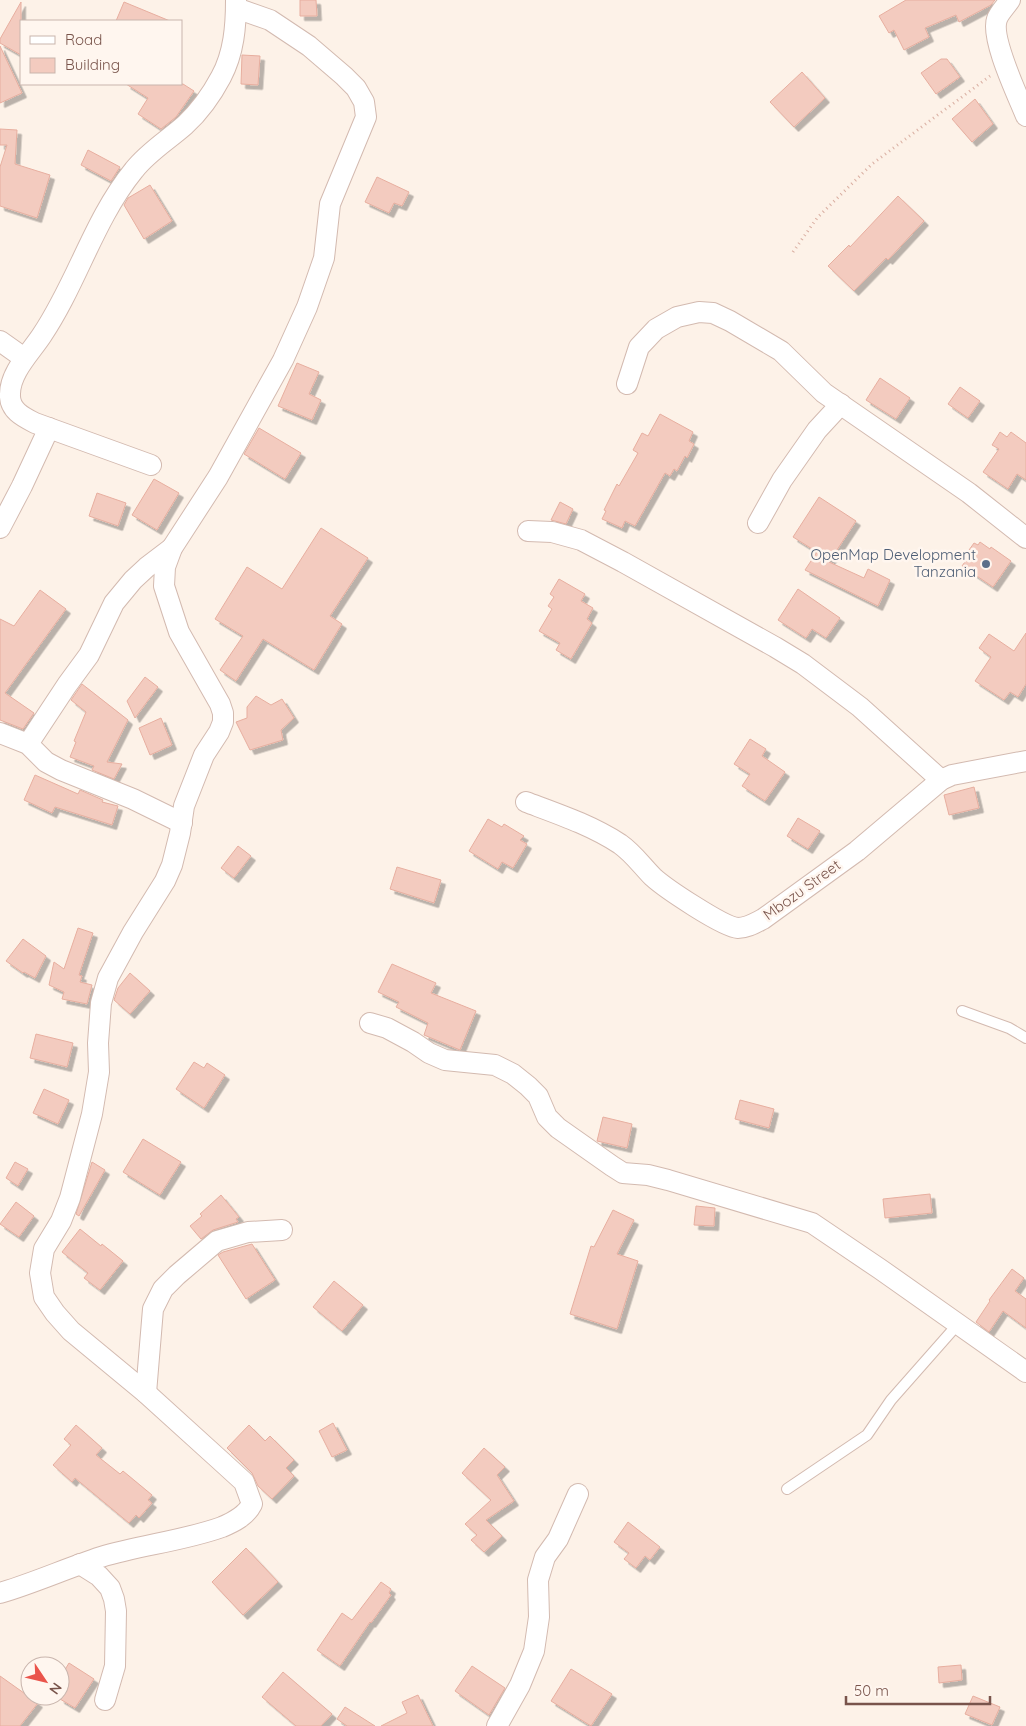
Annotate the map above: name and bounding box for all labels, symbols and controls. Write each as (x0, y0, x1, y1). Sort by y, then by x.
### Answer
legend (20, 20, 182, 85)
text: Road (65, 30, 102, 49)
text: Building (65, 55, 120, 74)
place label: OpenMap Development Tanzania (811, 545, 976, 581)
marker: OpenMap Development Tanzania (980, 558, 992, 570)
street label: Mbozu Street (759, 855, 844, 924)
north arrow (20, 1656, 70, 1706)
scale bar (846, 1674, 990, 1706)
text: N (45, 1679, 66, 1698)
text: 50 m (854, 1681, 889, 1700)

